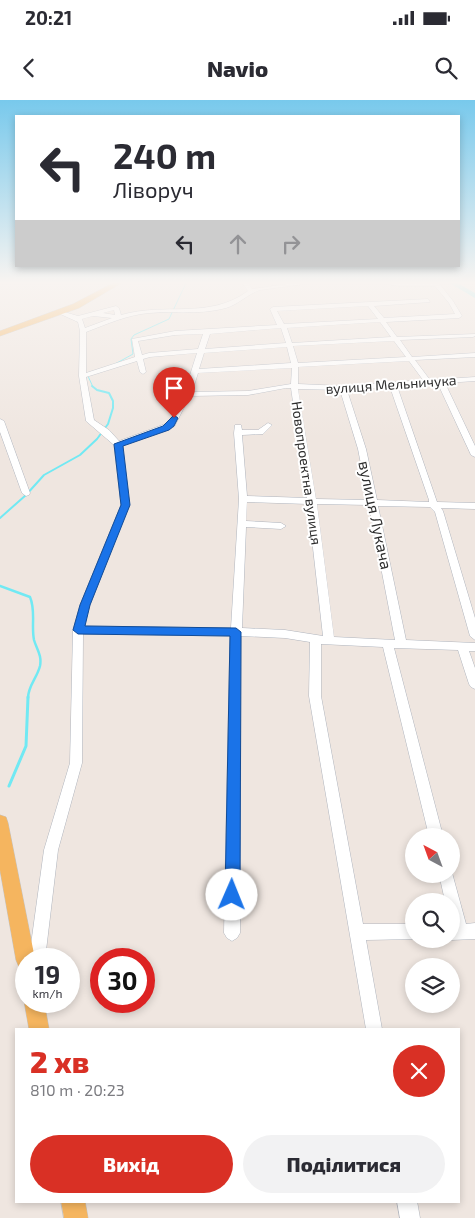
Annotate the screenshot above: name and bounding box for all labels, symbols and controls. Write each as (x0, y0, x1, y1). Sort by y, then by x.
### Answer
text: 20:21 (25, 6, 72, 29)
icon: back (15, 54, 43, 82)
icon: search (432, 54, 460, 82)
text: Navio (207, 55, 268, 81)
text: 240 m (113, 134, 216, 176)
icon: left (30, 135, 95, 200)
text: Ліворуч (113, 176, 194, 202)
icon: left (171, 230, 199, 258)
icon: ahead (224, 230, 252, 258)
icon: right (277, 230, 305, 258)
pin (153, 367, 195, 418)
street label: вулиця Мельничука (325, 371, 457, 397)
icon: arrive (160, 374, 188, 402)
street label: Новопроектна вулиця (289, 400, 325, 546)
street label: вулиця Лукача (354, 459, 397, 571)
north arrow (405, 828, 460, 882)
map controls (405, 828, 460, 1013)
position arrow (205, 868, 257, 920)
button: search (405, 893, 460, 948)
speed limit sign: 30 (90, 948, 155, 1013)
button: layers (405, 958, 460, 1013)
text: 19 (35, 959, 60, 989)
text: km/h (33, 986, 62, 1000)
text: 2 хв (30, 1043, 89, 1079)
button: close (393, 1045, 445, 1097)
text: 810 m · 20:23 (30, 1080, 125, 1099)
button: Вихід (30, 1135, 233, 1193)
button: Поділитися (243, 1135, 445, 1193)

